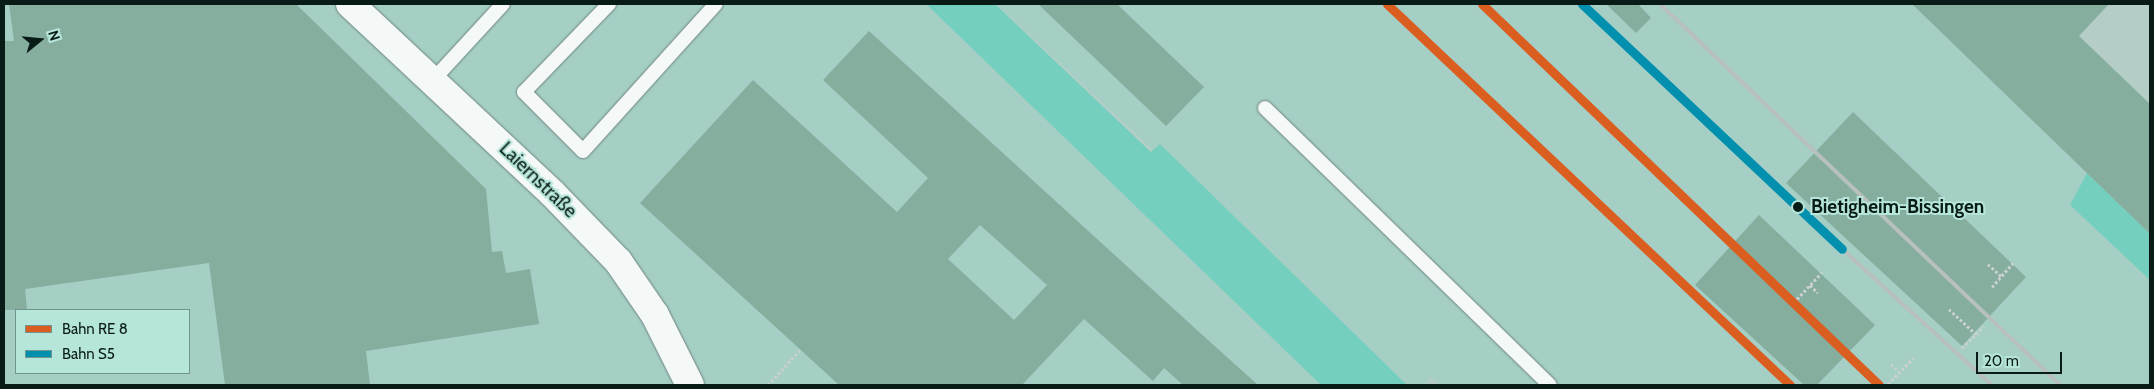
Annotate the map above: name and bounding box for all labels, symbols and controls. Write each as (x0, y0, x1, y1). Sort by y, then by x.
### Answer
north arrow (15, 15, 65, 65)
text: N (44, 28, 64, 43)
street label: Laiernstraße (495, 137, 581, 223)
place label: Bietigheim-Bissingen (1811, 196, 1984, 218)
marker: Bietigheim-Bissingen (1789, 198, 1807, 216)
legend (15, 309, 190, 374)
text: Bahn RE 8 (62, 320, 128, 338)
scale bar (1979, 342, 2065, 374)
text: Bahn S5 (62, 345, 115, 363)
text: 20 m (1984, 352, 2019, 370)

